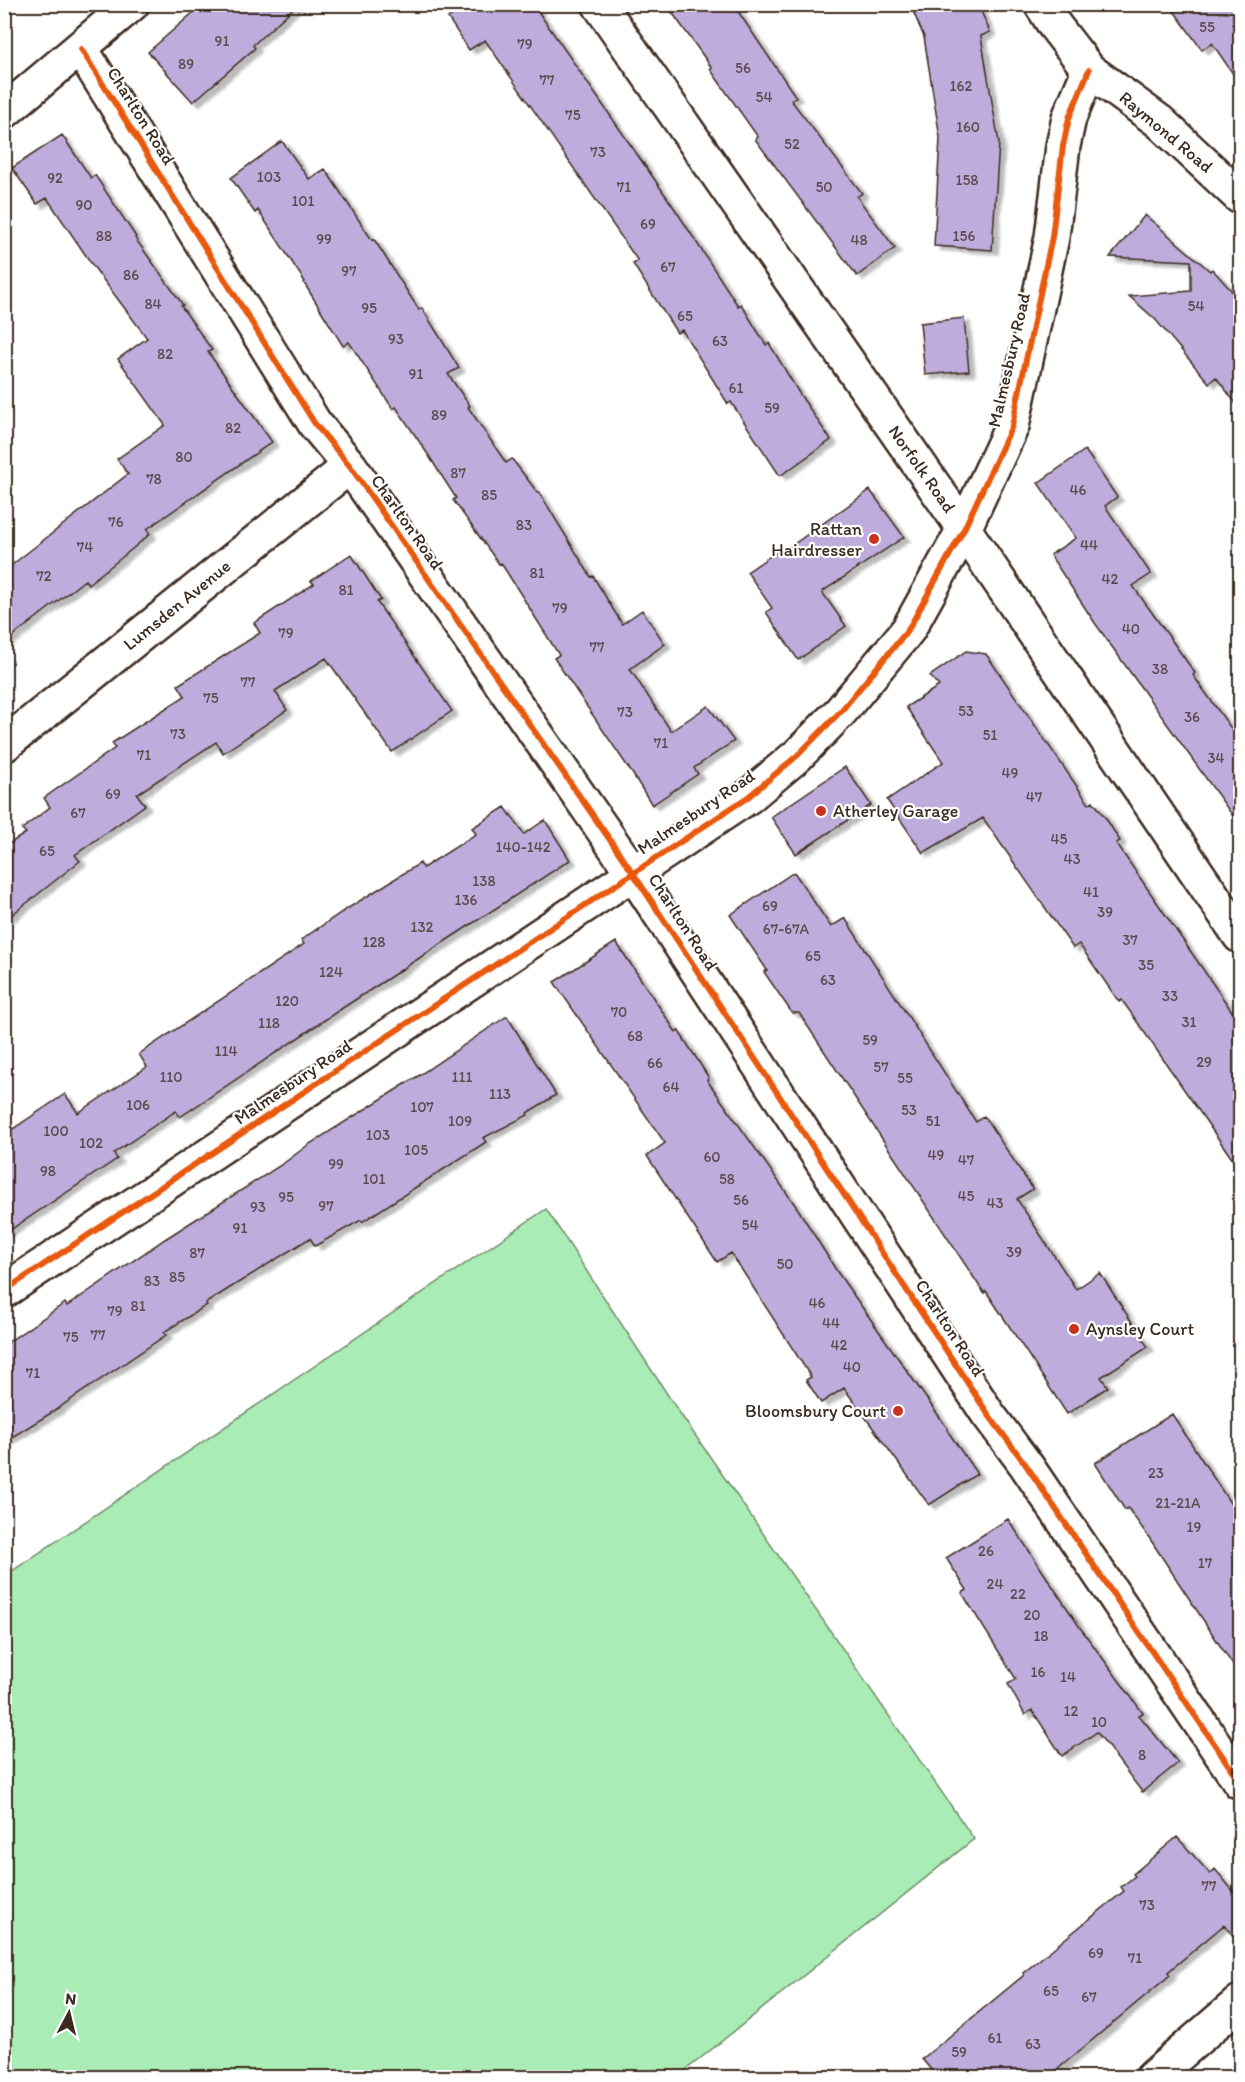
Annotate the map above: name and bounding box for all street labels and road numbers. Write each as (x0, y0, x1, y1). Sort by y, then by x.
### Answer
street label: Charlton Road (102, 63, 180, 169)
street label: Raymond Road (1115, 86, 1218, 178)
street label: Malmesbury Road (983, 291, 1035, 429)
street label: Norfolk Road (884, 421, 960, 517)
street label: Charlton Road (366, 470, 448, 574)
street label: Lumsden Avenue (119, 555, 235, 655)
street label: Malmesbury Road (633, 764, 759, 859)
street label: Charlton Road (643, 869, 723, 975)
street label: Malmesbury Road (230, 1034, 356, 1129)
street label: Charlton Road (910, 1275, 990, 1381)

